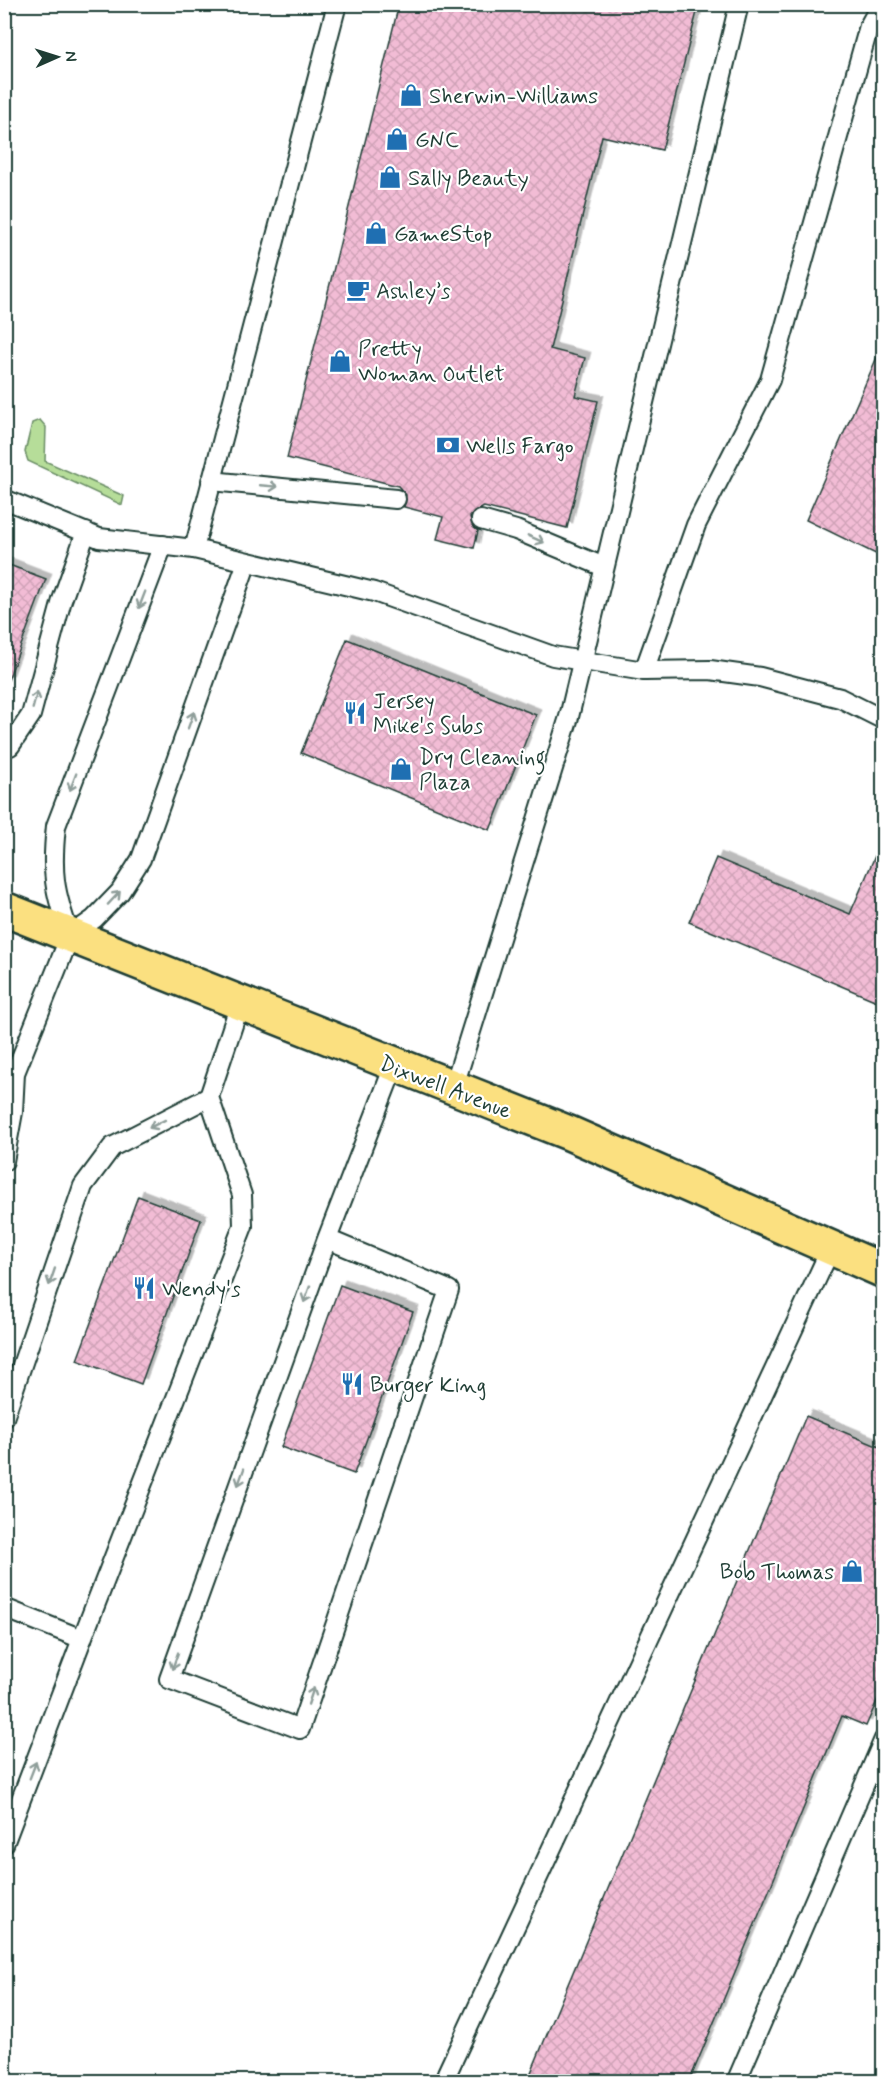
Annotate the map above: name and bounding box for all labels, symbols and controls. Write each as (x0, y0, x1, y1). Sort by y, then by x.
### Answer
north arrow (27, 27, 87, 87)
text: N (60, 50, 81, 62)
shop icon: Sherwin-Williams (398, 82, 424, 108)
place label: Sherwin-Williams (429, 83, 598, 111)
shop icon: GNC (384, 126, 410, 152)
place label: GNC (415, 127, 459, 155)
shop icon: Sally Beauty (377, 164, 403, 190)
place label: Sally Beauty (408, 165, 529, 193)
shop icon: GameStop (363, 220, 389, 246)
place label: GameStop (394, 221, 492, 249)
cafe icon: Ashley’s (345, 277, 371, 303)
place label: Ashley’s (376, 278, 451, 306)
place label: Pretty Woman Outlet (358, 336, 505, 389)
shop icon: Pretty Woman Outlet (327, 348, 353, 374)
bank icon: Wells Fargo (435, 432, 461, 458)
place label: Wells Fargo (466, 433, 574, 462)
one-way arrow (259, 481, 279, 492)
one-way arrow (527, 534, 545, 545)
one-way arrow (136, 590, 147, 609)
place label: Jersey Mike's Subs (373, 688, 483, 741)
one-way arrow (30, 691, 42, 710)
restaurant icon: Jersey Mike's Subs (342, 700, 368, 726)
one-way arrow (186, 711, 197, 730)
place label: Dry Cleaning Plaza (419, 744, 546, 797)
shop icon: Dry Cleaning Plaza (388, 756, 414, 782)
one-way arrow (67, 772, 78, 791)
one-way arrow (107, 891, 121, 906)
street label: Dixwell Avenue (375, 1050, 515, 1126)
one-way arrow (149, 1118, 166, 1130)
one-way arrow (46, 1267, 57, 1286)
restaurant icon: Wendy's (131, 1275, 157, 1301)
place label: Wendy's (162, 1276, 241, 1304)
one-way arrow (301, 1284, 312, 1303)
restaurant icon: Burger King (339, 1371, 365, 1397)
place label: Burger King (370, 1372, 486, 1403)
one-way arrow (235, 1467, 246, 1486)
shop icon: Bob Thomas (839, 1558, 865, 1584)
place label: Bob Thomas (720, 1559, 834, 1587)
one-way arrow (169, 1651, 180, 1670)
one-way arrow (307, 1687, 318, 1706)
one-way arrow (28, 1761, 39, 1780)

